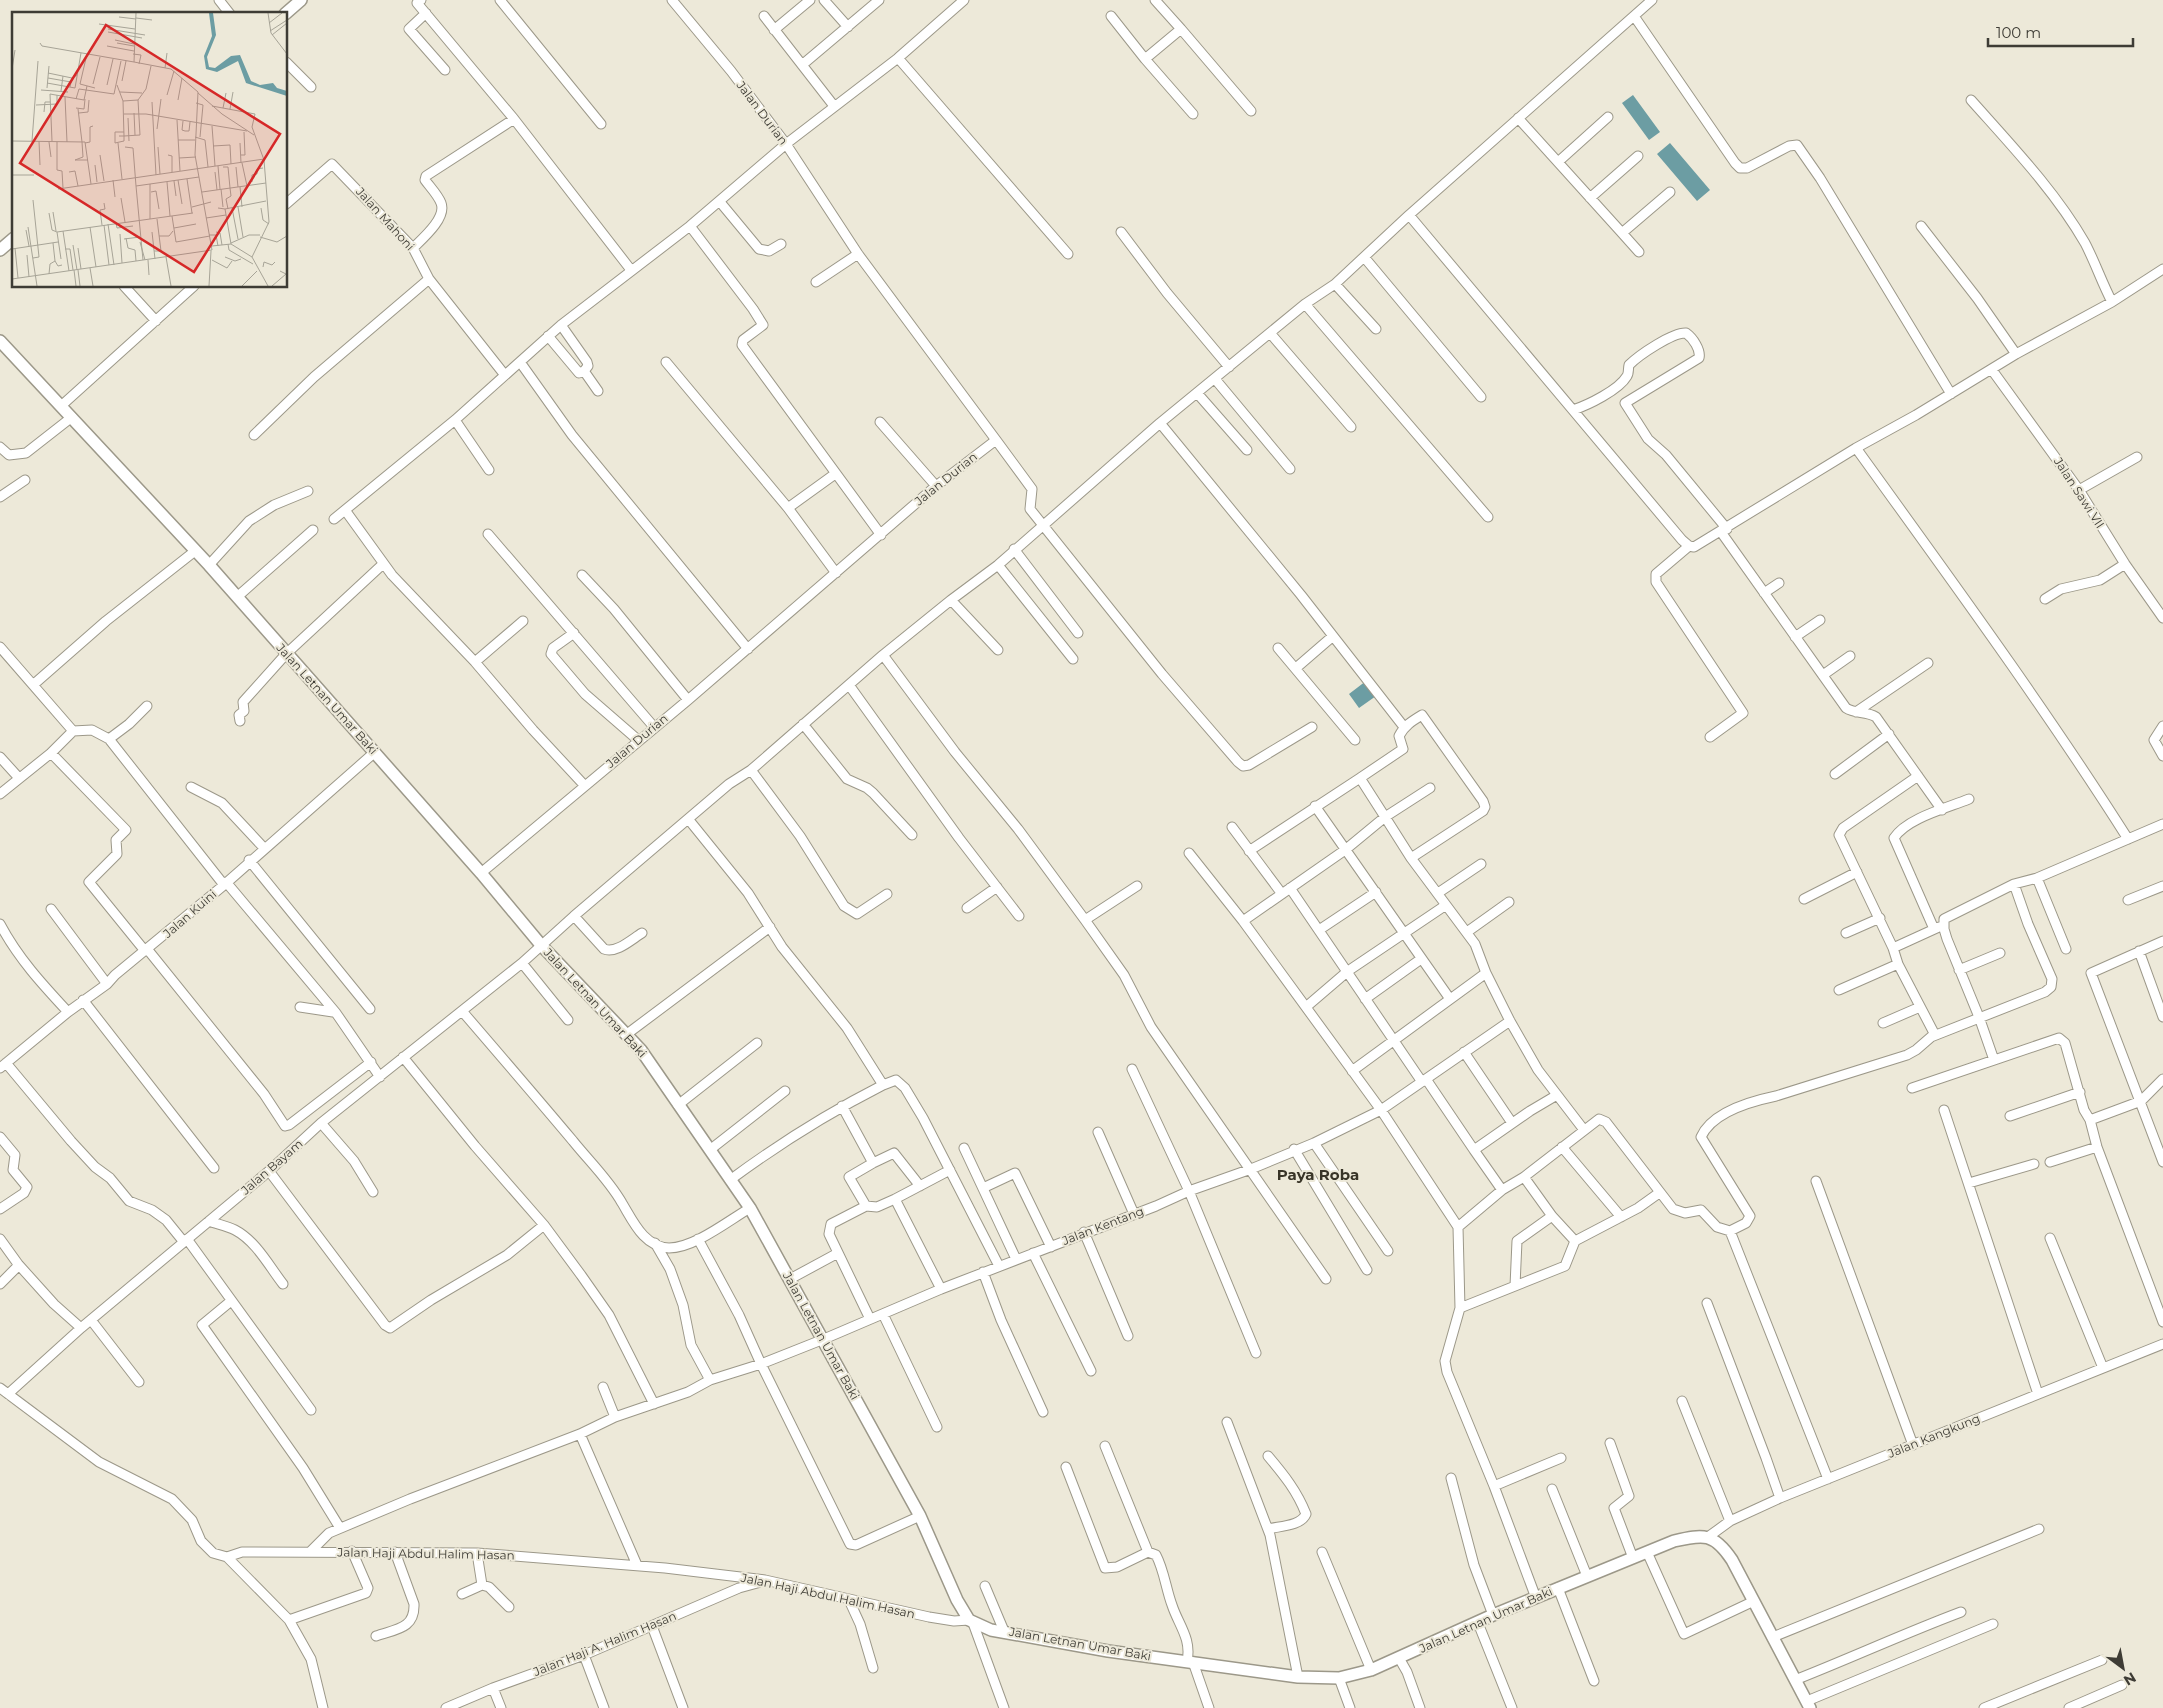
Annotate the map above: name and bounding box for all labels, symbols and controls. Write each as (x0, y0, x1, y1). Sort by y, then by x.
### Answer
inset map (12, 12, 288, 288)
scale bar (1988, 15, 2133, 47)
text: 100 m (1996, 23, 2041, 42)
street label: Jalan Durian (733, 77, 791, 147)
street label: Jalan Mahoni (352, 183, 418, 253)
street label: Jalan Durian (911, 449, 980, 509)
street label: Jalan Sawi VII (2050, 454, 2108, 531)
street label: Jalan Letnan Umar Baki (273, 639, 381, 757)
street label: Jalan Durian (602, 711, 671, 771)
street label: Jalan Kuini (159, 886, 219, 941)
street label: Jalan Letnan Umar Baki (540, 944, 650, 1060)
street label: Jalan Bayam (237, 1136, 306, 1198)
district label: Paya Roba (1277, 1165, 1359, 1184)
street label: Jalan Kentang (1059, 1203, 1146, 1248)
street label: Jalan Letnan Umar Baki (779, 1268, 863, 1402)
street label: Jalan Kangkung (1885, 1410, 1982, 1461)
street label: Jalan Haji Abdul Halim Hasan (336, 1544, 515, 1563)
street label: Jalan Haji Abdul Halim Hasan (739, 1570, 916, 1621)
street label: Jalan Letnan Umar Baki (1416, 1583, 1555, 1656)
street label: Jalan Haji A. Halim Hasan (530, 1608, 679, 1680)
street label: Jalan Letnan Umar Baki (1007, 1623, 1152, 1663)
north arrow (2098, 1643, 2148, 1693)
text: N (2120, 1668, 2139, 1690)

